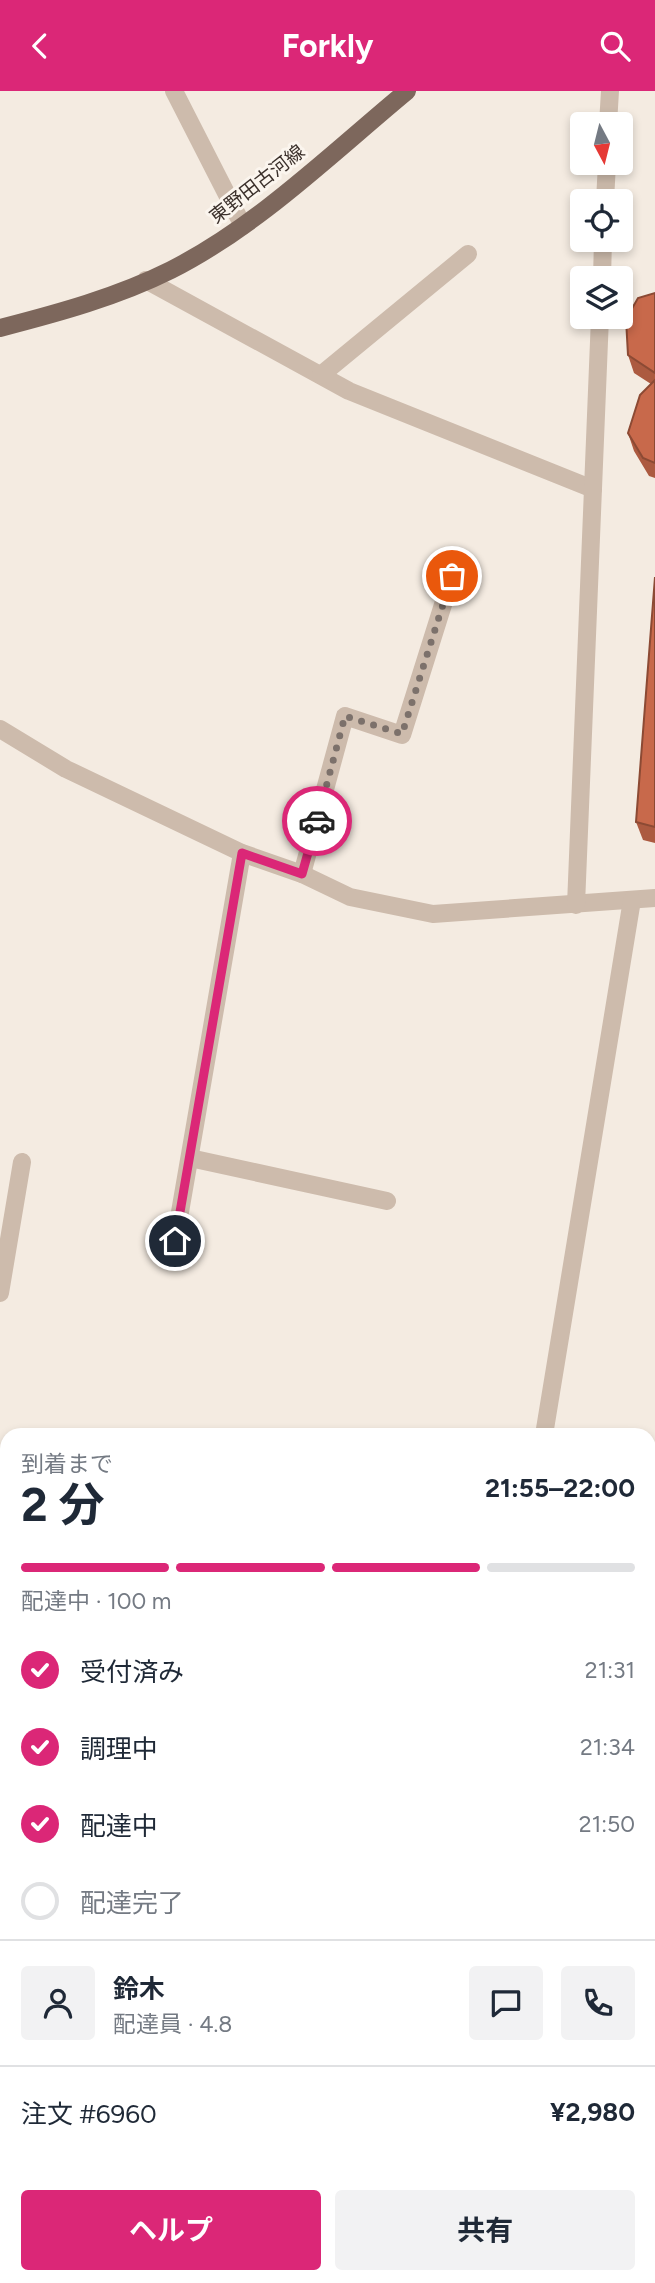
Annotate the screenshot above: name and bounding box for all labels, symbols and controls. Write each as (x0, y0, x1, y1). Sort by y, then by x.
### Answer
icon: back (21, 27, 59, 65)
text: Forkly (282, 27, 373, 65)
icon: search (596, 27, 634, 65)
north arrow (570, 112, 634, 175)
map controls (570, 112, 633, 329)
street label: 東野田古河線 (205, 140, 309, 228)
button: locate (570, 189, 633, 252)
button: layers (570, 266, 633, 329)
pin (422, 546, 482, 606)
icon: bag (433, 557, 471, 595)
courier (282, 786, 352, 856)
icon: car (298, 802, 336, 840)
pin (145, 1211, 205, 1271)
icon: home (156, 1222, 194, 1260)
text: 到着まで (21, 1450, 113, 1478)
text: 21:55–22:00 (485, 1472, 635, 1504)
text: 2 分 (21, 1477, 105, 1533)
text: 配達中 · 100 m (21, 1587, 171, 1615)
icon: check (21, 1651, 59, 1689)
text: 受付済み (80, 1656, 184, 1688)
text: 21:31 (585, 1656, 635, 1684)
icon: check (21, 1728, 59, 1766)
text: 調理中 (80, 1733, 158, 1765)
text: 21:34 (580, 1733, 635, 1761)
icon: check (21, 1805, 59, 1843)
text: 配達中 (80, 1810, 158, 1842)
text: 21:50 (579, 1810, 635, 1838)
text: 配達完了 (80, 1887, 184, 1919)
button: person (21, 1966, 95, 2040)
button: chat (469, 1966, 543, 2040)
button: phone (561, 1966, 635, 2040)
text: 鈴木 (113, 1973, 165, 2005)
text: 配達員 · 4.8 (113, 2010, 232, 2038)
text: ¥2,980 (550, 2096, 635, 2128)
text: 注文 #6960 (21, 2098, 157, 2130)
button: ヘルプ (21, 2190, 321, 2270)
button: 共有 (335, 2190, 635, 2270)

